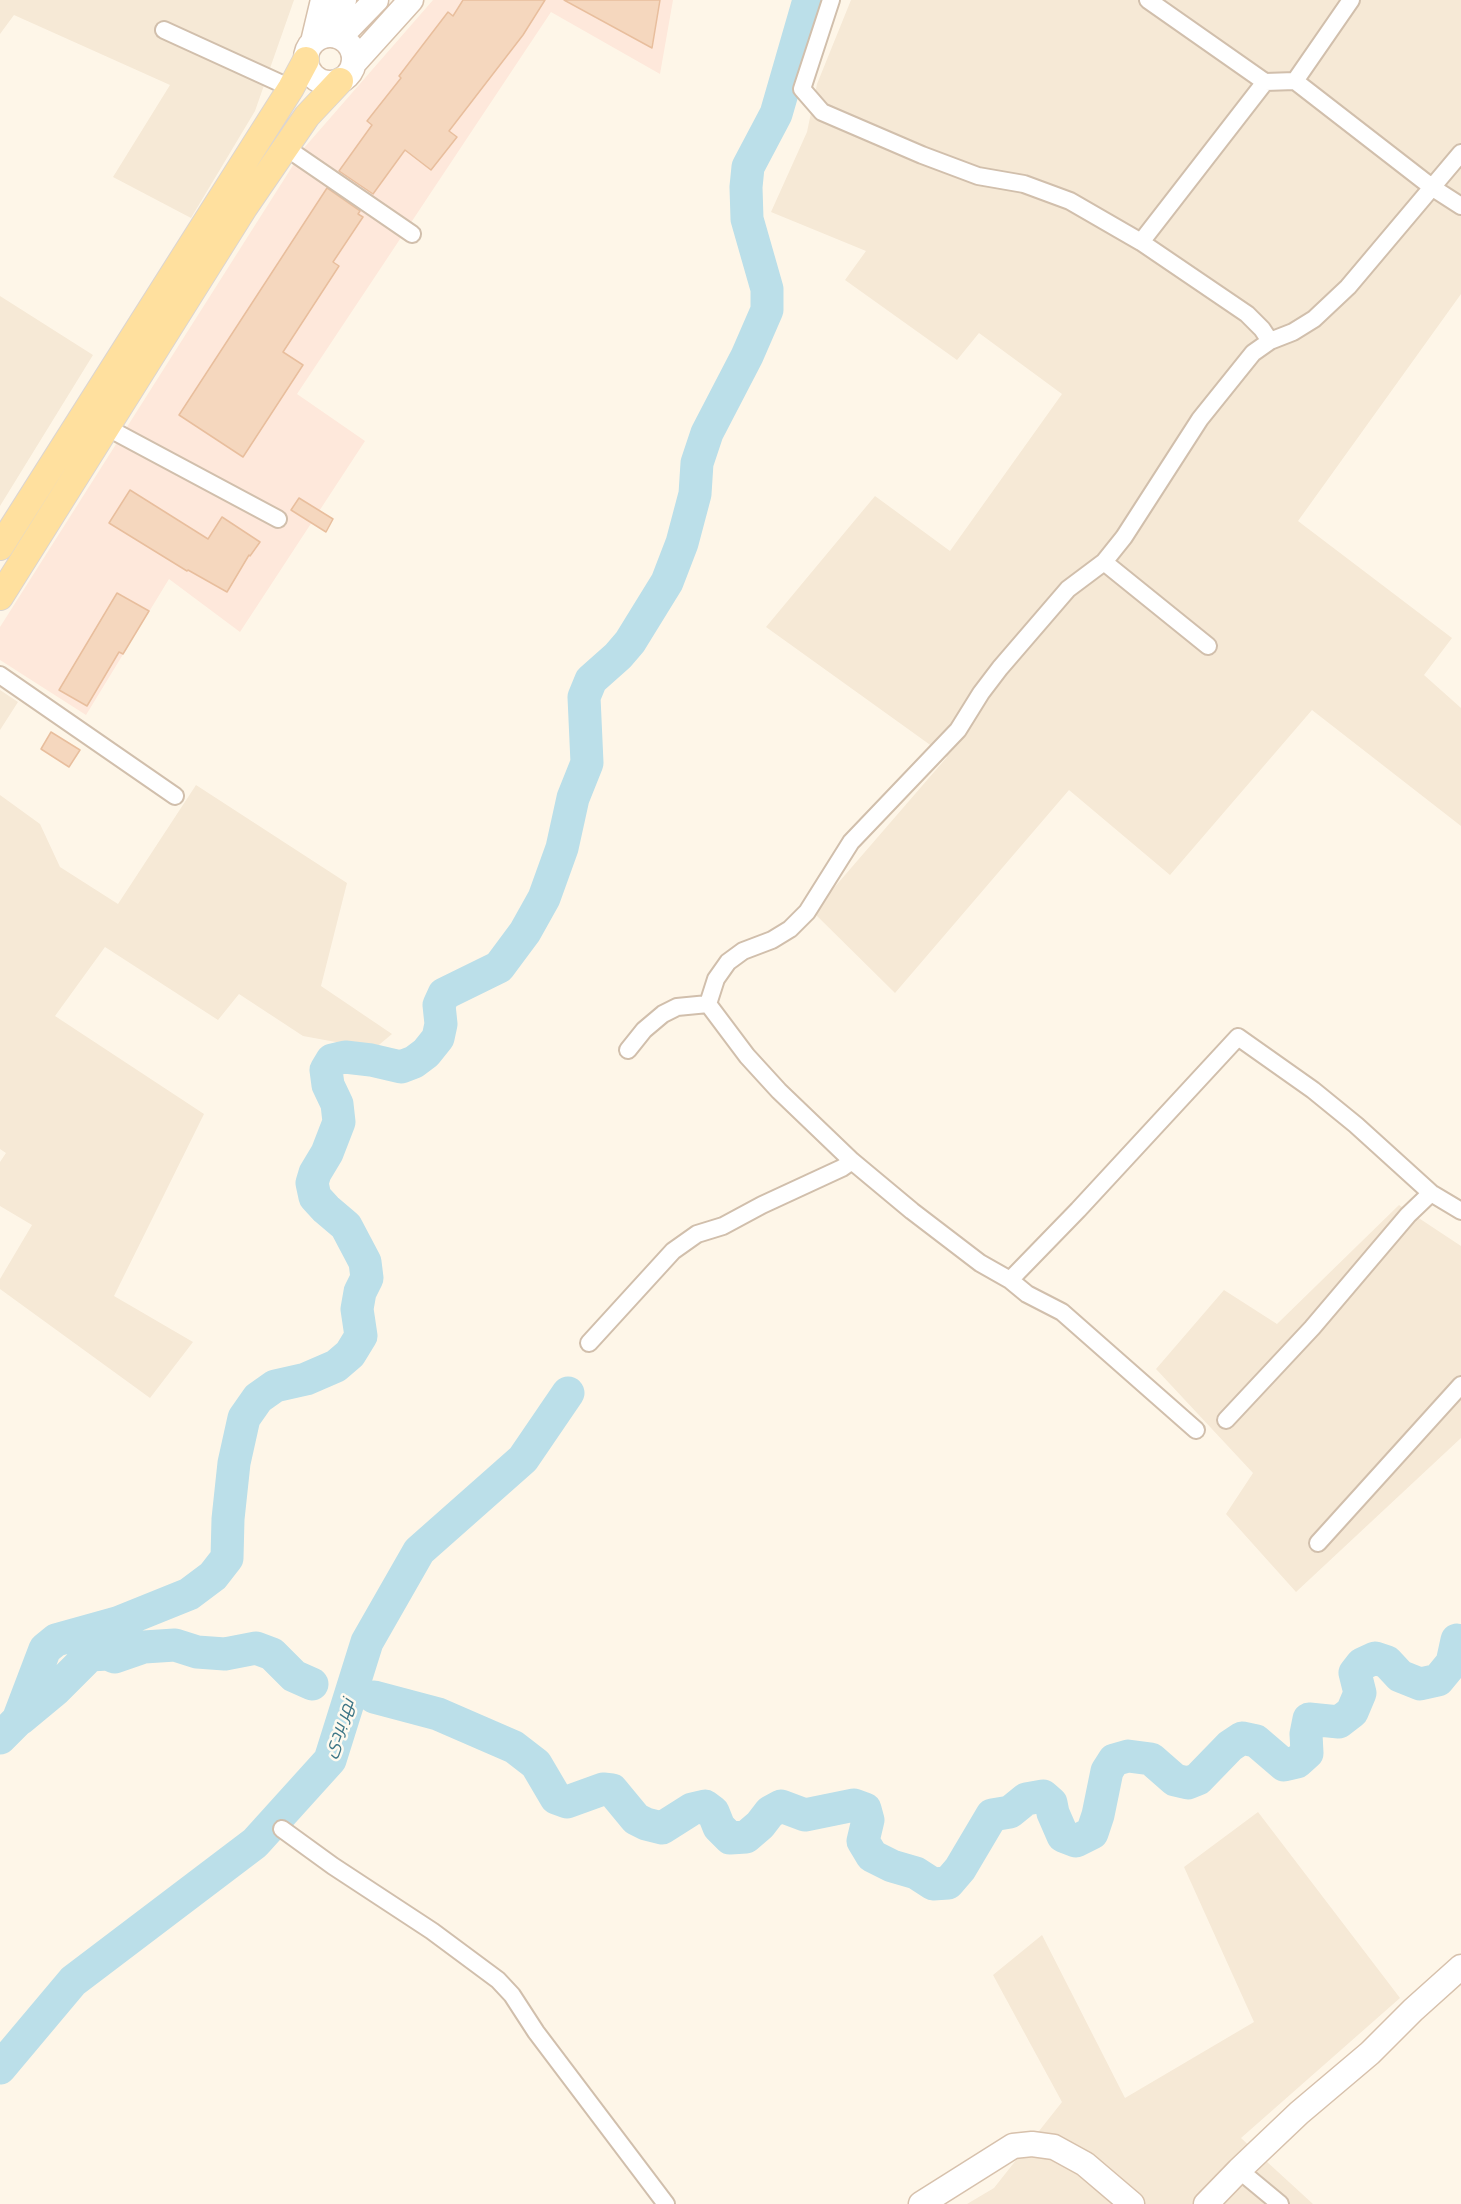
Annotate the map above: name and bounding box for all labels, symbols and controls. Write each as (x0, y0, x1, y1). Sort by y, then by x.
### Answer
water label: نهر بردى (318, 1696, 360, 1760)

